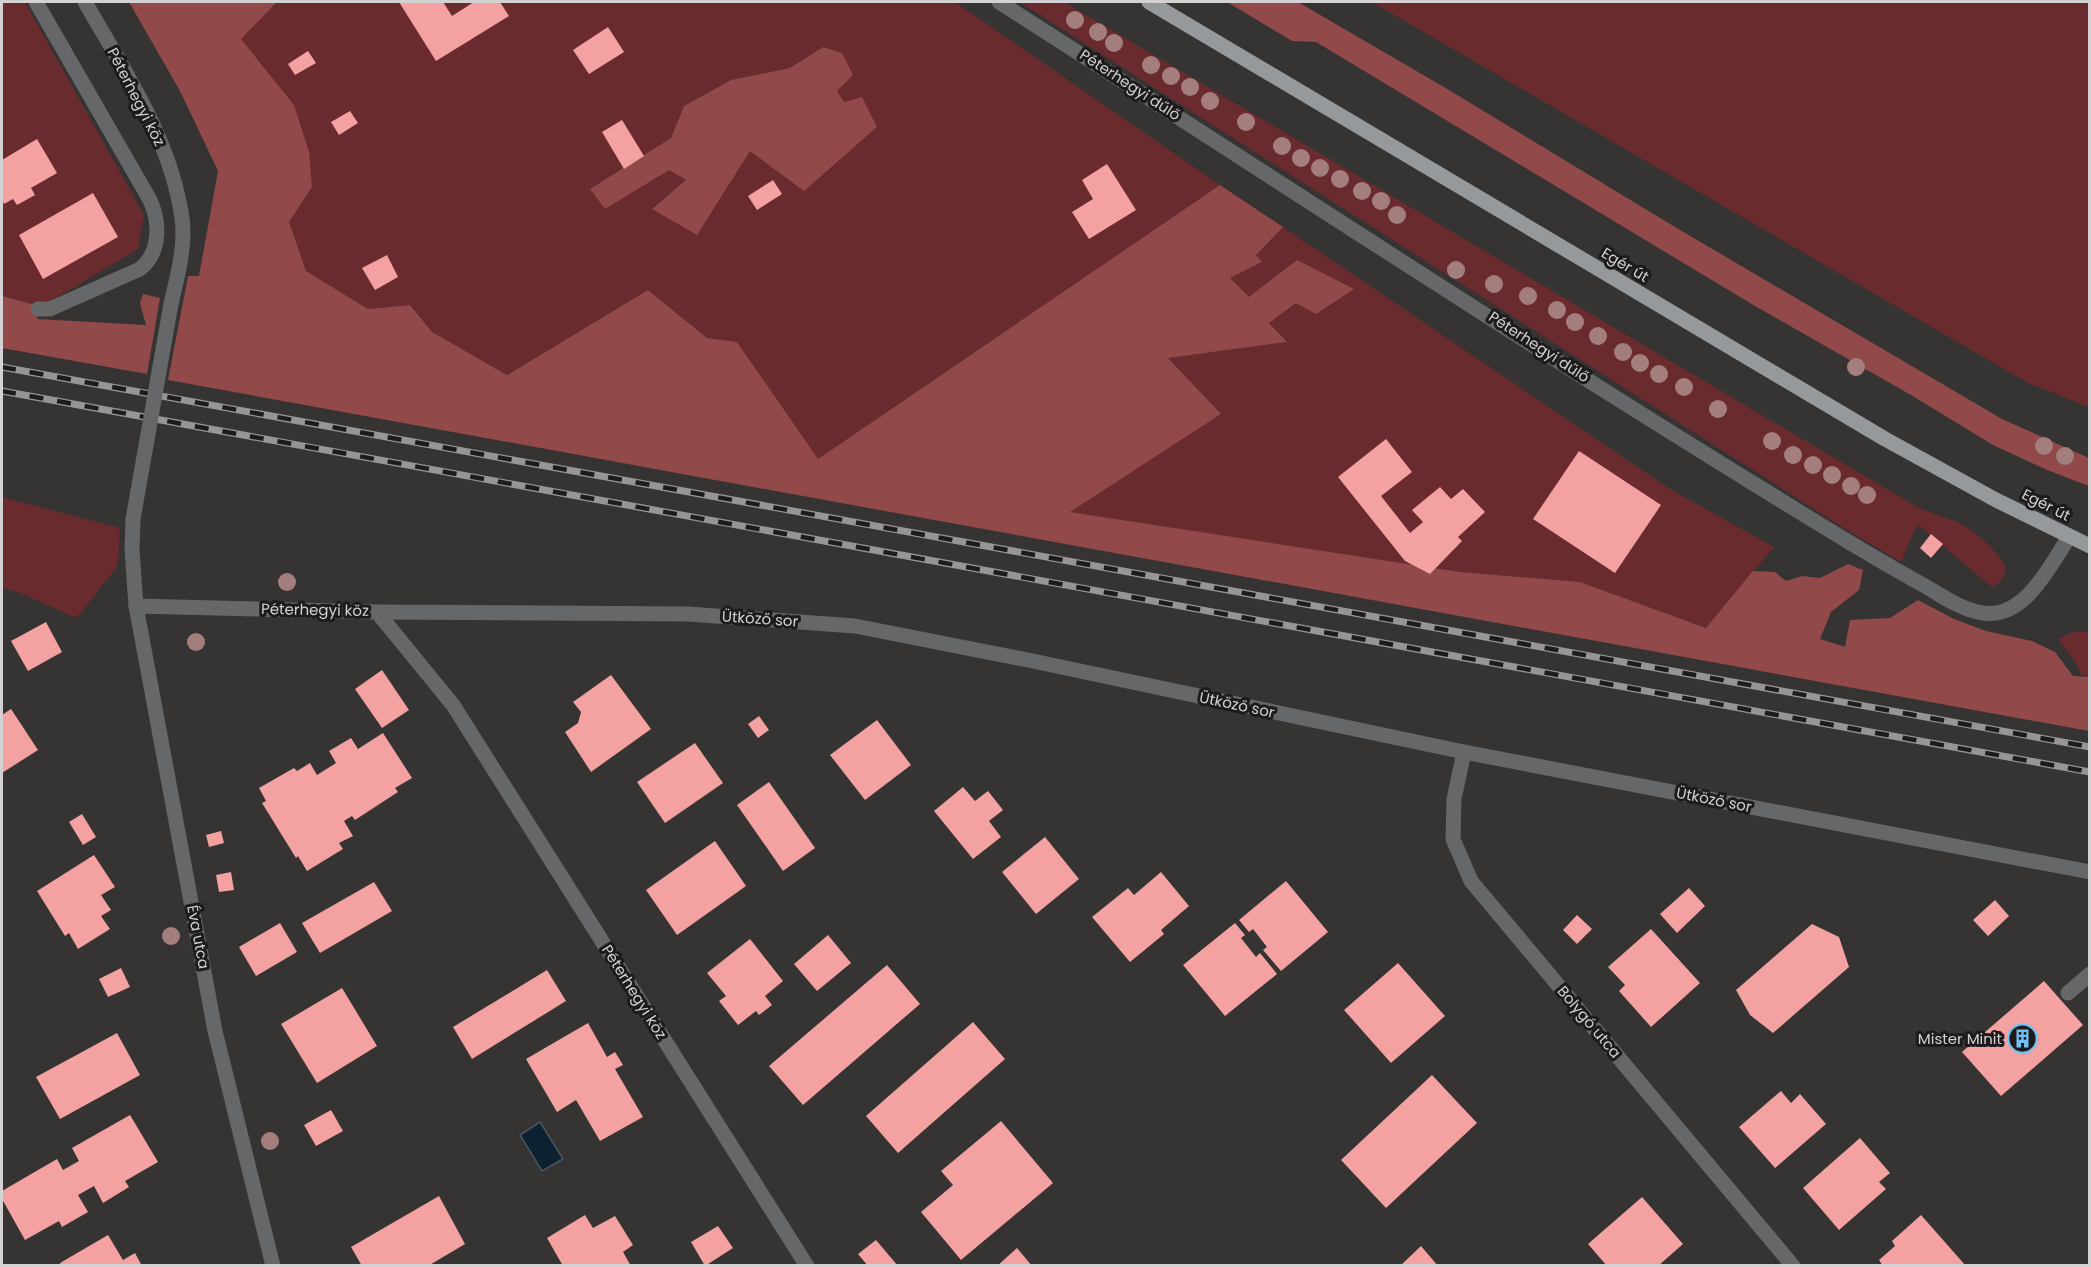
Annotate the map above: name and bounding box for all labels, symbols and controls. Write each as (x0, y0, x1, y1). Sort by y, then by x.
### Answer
street label: Péterhegyi köz (103, 44, 170, 150)
street label: Péterhegyi dűlő (1076, 44, 1185, 125)
street label: Egér út (1598, 242, 1653, 287)
street label: Péterhegyi dűlő (1485, 306, 1594, 387)
street label: Egér út (2018, 483, 2074, 526)
street label: Péterhegyi köz (261, 598, 369, 621)
street label: Ütköző sor (721, 605, 799, 632)
street label: Ütköző sor (1198, 686, 1277, 723)
street label: Ütköző sor (1675, 782, 1754, 817)
street label: Éva utca (182, 903, 215, 971)
street label: Péterhegyi köz (597, 941, 672, 1043)
street label: Bolygó utca (1553, 981, 1626, 1063)
building icon: Mister Minit (2007, 1023, 2039, 1055)
place label: Mister Minit (1918, 1028, 2002, 1049)

